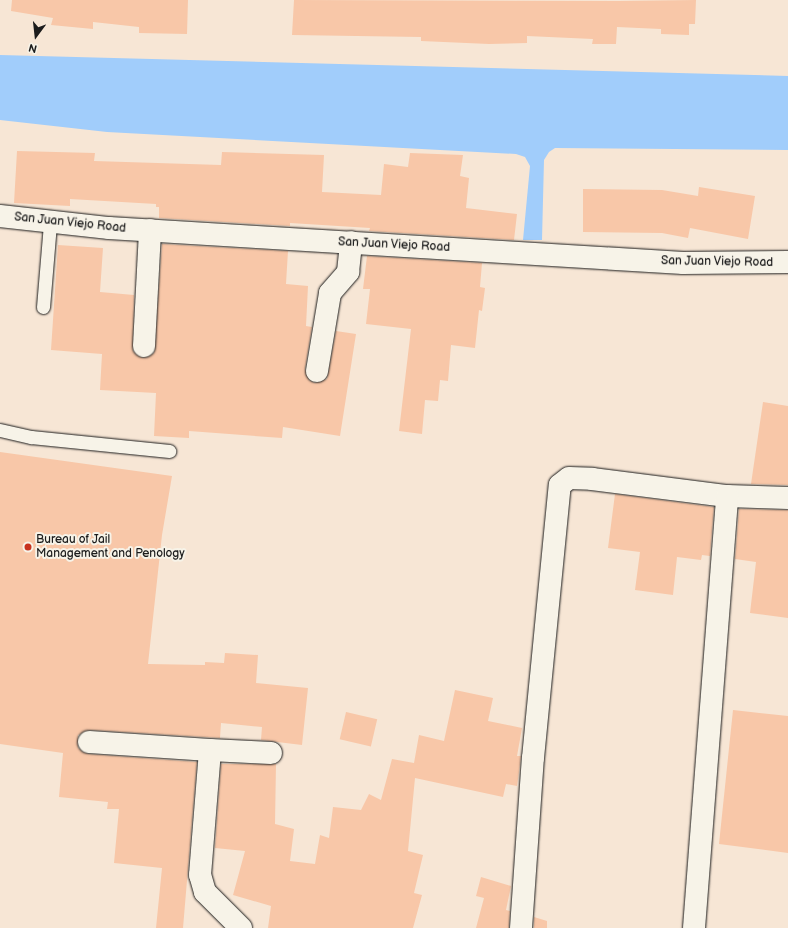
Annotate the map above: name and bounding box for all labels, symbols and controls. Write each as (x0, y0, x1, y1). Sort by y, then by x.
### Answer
north arrow (16, 16, 56, 56)
text: N (27, 41, 38, 55)
street label: San Juan Viejo Road (13, 210, 127, 236)
street label: San Juan Viejo Road (337, 235, 451, 255)
street label: San Juan Viejo Road (660, 254, 774, 270)
place label: Bureau of Jail Management and Penology (36, 533, 185, 561)
marker: Bureau of Jail Management and Penology (23, 542, 33, 552)

